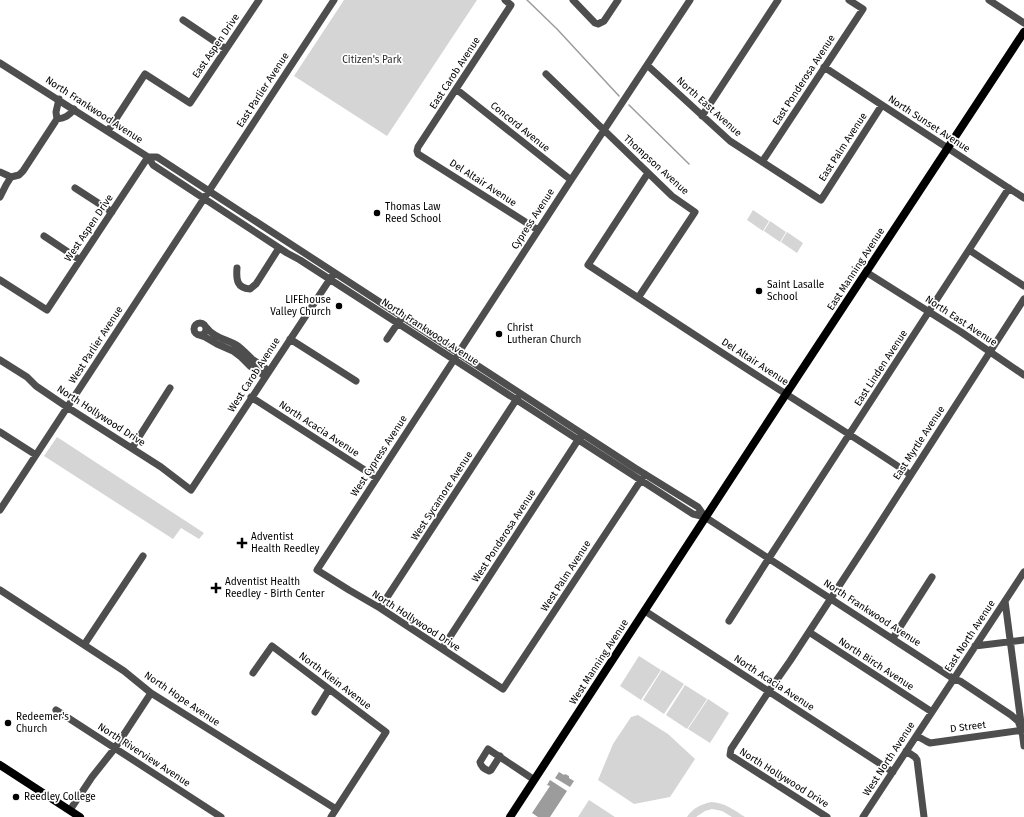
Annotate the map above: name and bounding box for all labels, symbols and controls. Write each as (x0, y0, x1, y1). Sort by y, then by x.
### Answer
street label: East Aspen Drive (190, 11, 242, 81)
street label: East Ponderosa Avenue (770, 33, 838, 127)
street label: East Carob Avenue (427, 35, 483, 111)
street label: East Parlier Avenue (234, 50, 292, 130)
park label: Citizen's Park (342, 54, 403, 66)
street label: North Frankwood Avenue (43, 74, 145, 146)
street label: North East Avenue (674, 75, 744, 139)
street label: North Sunset Avenue (886, 93, 972, 155)
street label: Concord Avenue (488, 99, 552, 155)
street label: East Palm Avenue (816, 110, 870, 184)
street label: Thompson Avenue (621, 133, 691, 197)
street label: Del Altair Avenue (447, 157, 519, 209)
street label: Cypress Avenue (509, 186, 557, 252)
street label: West Aspen Drive (62, 192, 116, 264)
place label: Thomas Law Reed School (385, 201, 441, 225)
marker: Thomas Law Reed School (372, 208, 382, 218)
street label: East Manning Avenue (825, 225, 887, 313)
place label: Saint Lasalle School (767, 279, 824, 303)
marker: Saint Lasalle School (754, 286, 764, 296)
street label: North East Avenue (923, 293, 999, 349)
place label: LIFEhouse Valley Church (270, 294, 331, 318)
street label: North Frankwood Avenue (379, 296, 481, 368)
marker: LIFEhouse Valley Church (334, 301, 344, 311)
street label: West Parlier Avenue (66, 304, 126, 386)
place label: Christ Lutheran Church (507, 322, 581, 346)
street label: East Linden Avenue (852, 328, 910, 408)
marker: Christ Lutheran Church (494, 329, 504, 339)
street label: West Carob Avenue (225, 335, 283, 415)
street label: Del Altair Avenue (719, 336, 791, 388)
street label: North Hollywood Drive (55, 383, 147, 449)
street label: North Acacia Avenue (277, 399, 361, 459)
street label: East Myrtle Avenue (891, 404, 947, 482)
street label: West Cypress Avenue (348, 413, 410, 499)
street label: West Sycamore Avenue (409, 449, 475, 543)
street label: West Ponderosa Avenue (469, 487, 539, 585)
place label: Adventist Health Reedley (251, 531, 320, 555)
marker: Adventist Health Reedley (236, 537, 248, 549)
street label: West Palm Avenue (539, 538, 593, 614)
place label: Adventist Health Reedley - Birth Center (225, 576, 325, 600)
street label: North Frankwood Avenue (821, 577, 923, 649)
marker: Adventist Health Reedley - Birth Center (210, 582, 222, 594)
street label: North Hollywood Drive (370, 588, 462, 654)
street label: East North Avenue (942, 598, 998, 674)
street label: West Manning Avenue (567, 617, 631, 707)
street label: North Birch Avenue (836, 635, 916, 693)
street label: North Klein Avenue (296, 650, 374, 712)
street label: North Acacia Avenue (732, 653, 816, 713)
street label: North Hope Avenue (142, 669, 222, 729)
place label: Redeemer's Church (16, 711, 69, 735)
marker: Redeemer's Church (3, 718, 13, 728)
street label: D Street (949, 719, 987, 735)
street label: West North Avenue (860, 720, 918, 798)
street label: North Riverview Avenue (95, 721, 193, 789)
street label: North Hollywood Drive (737, 746, 831, 810)
place label: Reedley College (24, 791, 96, 803)
marker: Reedley College (11, 792, 21, 802)

